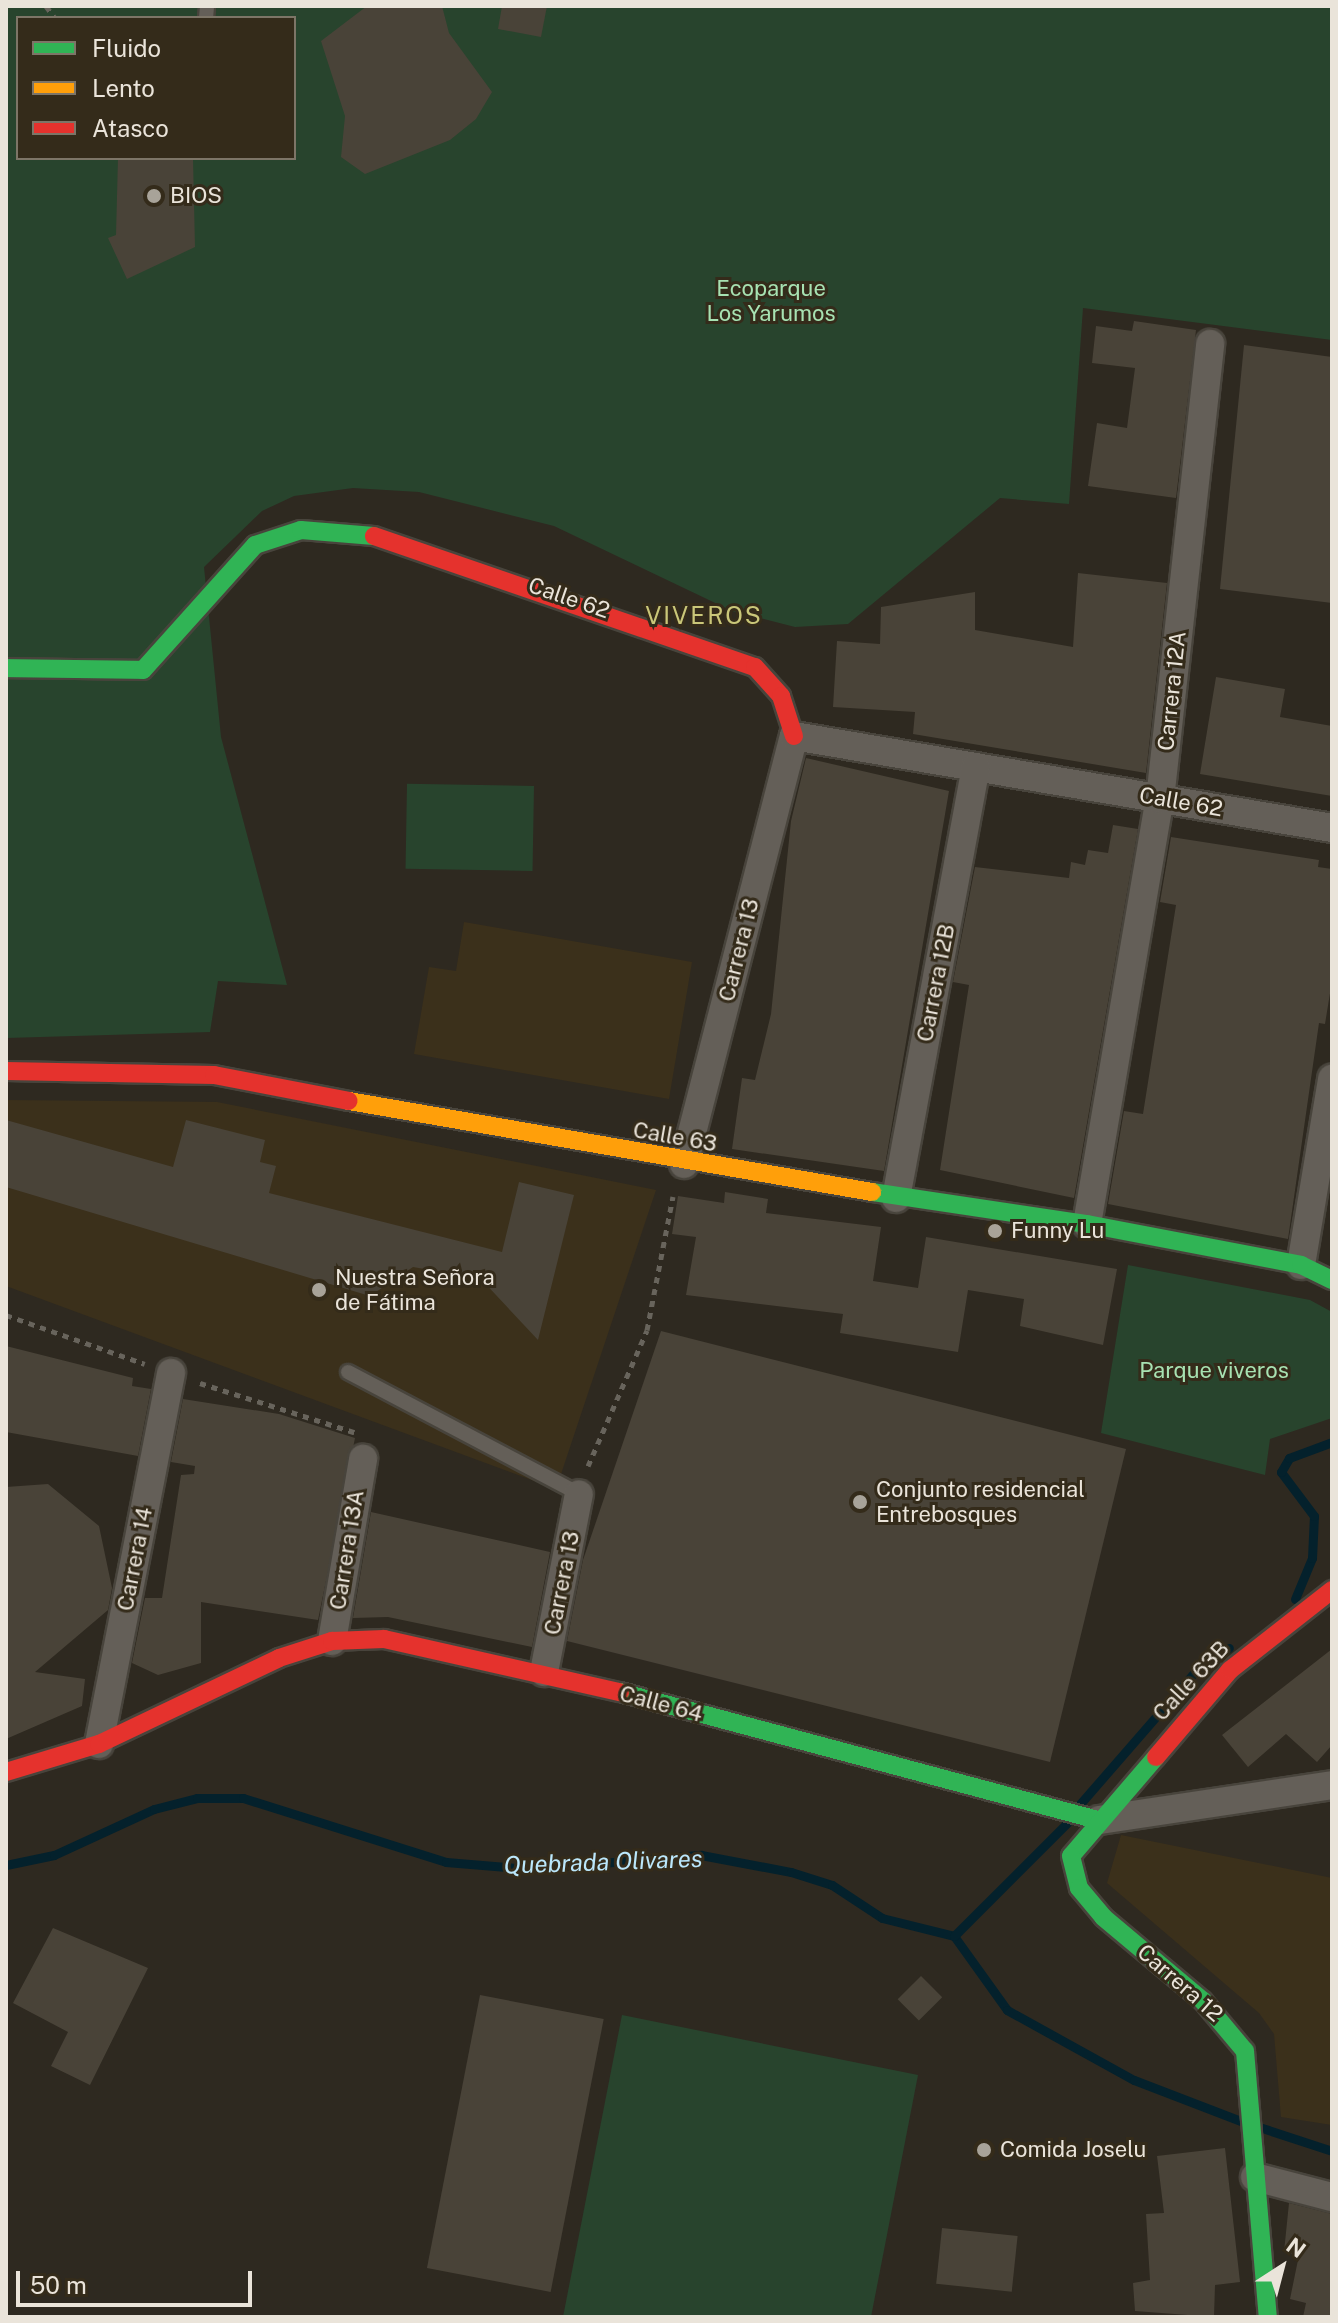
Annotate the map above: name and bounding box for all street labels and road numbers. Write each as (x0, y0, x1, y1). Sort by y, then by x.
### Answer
street label: Calle 62 (525, 572, 613, 624)
street label: Carrera 12A (1153, 630, 1191, 752)
street label: Calle 62 (1137, 782, 1225, 822)
street label: Carrera 13 (713, 896, 765, 1004)
street label: Carrera 12B (912, 922, 960, 1044)
street label: Calle 63 (631, 1117, 719, 1157)
street label: Carrera 13A (325, 1488, 369, 1612)
street label: Carrera 14 (112, 1505, 158, 1613)
street label: Carrera 13 (539, 1529, 585, 1637)
street label: Calle 63B (1147, 1636, 1235, 1726)
street label: Calle 64 (617, 1680, 705, 1728)
street label: Carrera 12 (1132, 1939, 1228, 2027)

